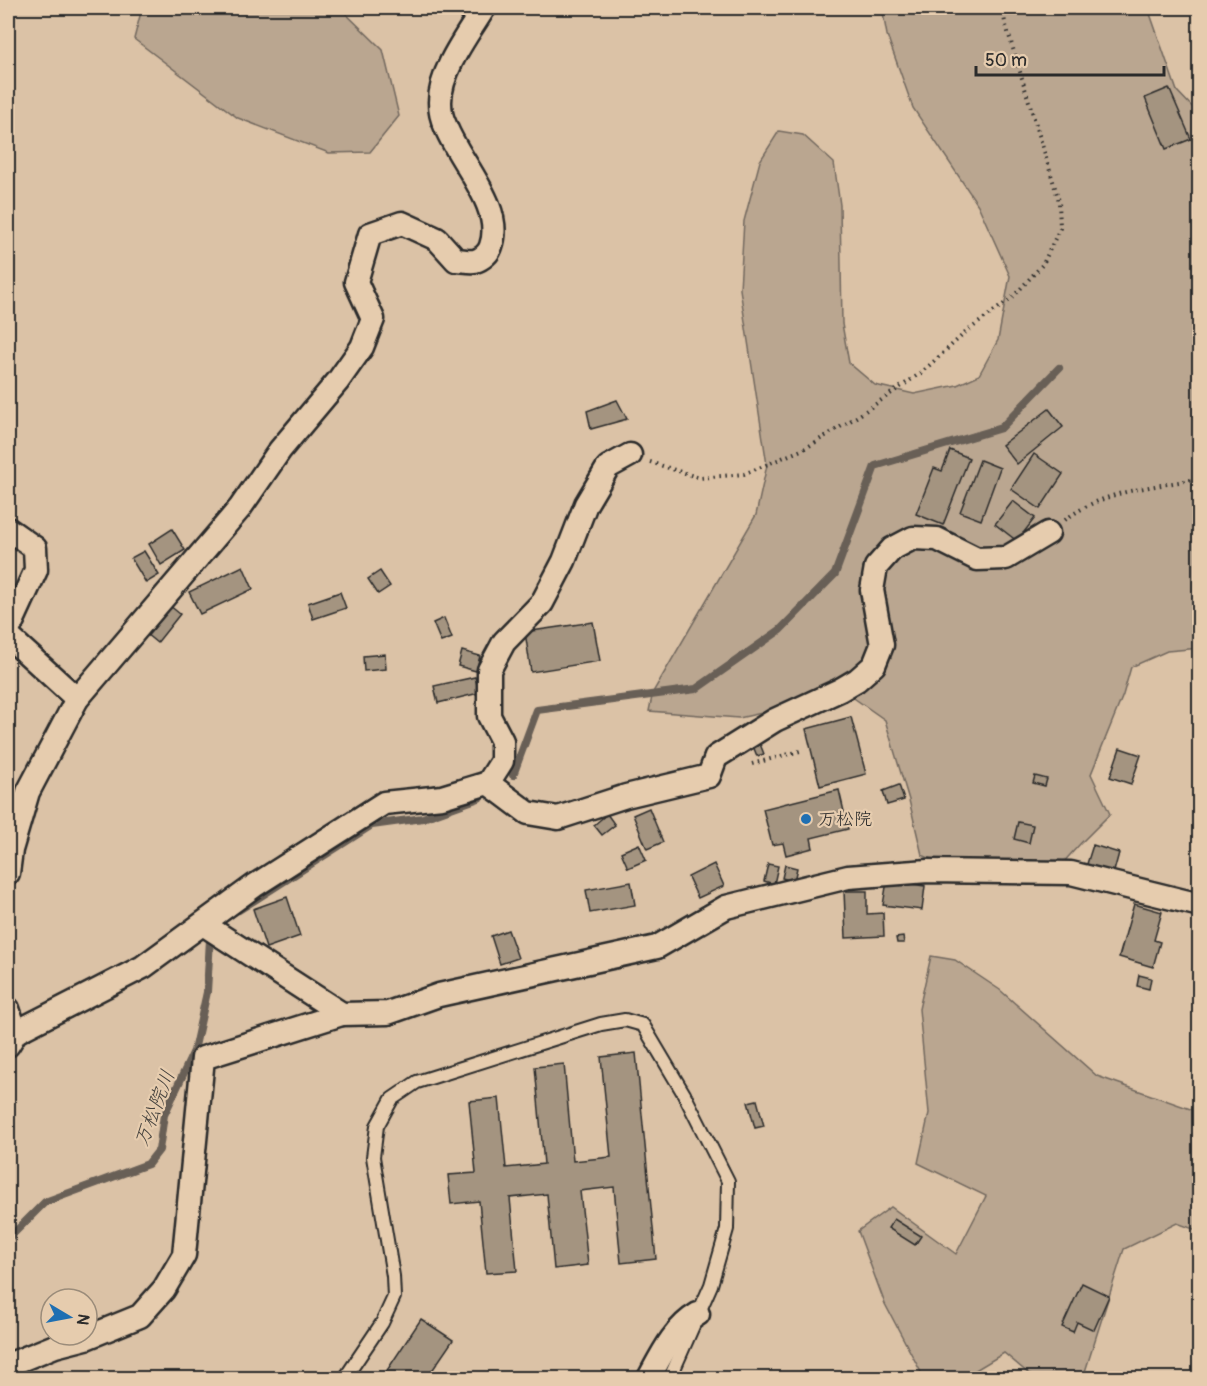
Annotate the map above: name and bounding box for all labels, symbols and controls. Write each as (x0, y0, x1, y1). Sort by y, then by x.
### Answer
scale bar (976, 39, 1164, 77)
text: 50 m (985, 49, 1027, 72)
place label: 万松院 (818, 808, 872, 831)
marker: 万松院 (799, 812, 813, 826)
water label: 万松院川 (128, 1066, 180, 1150)
north arrow (39, 1287, 99, 1347)
text: N (72, 1312, 94, 1327)

